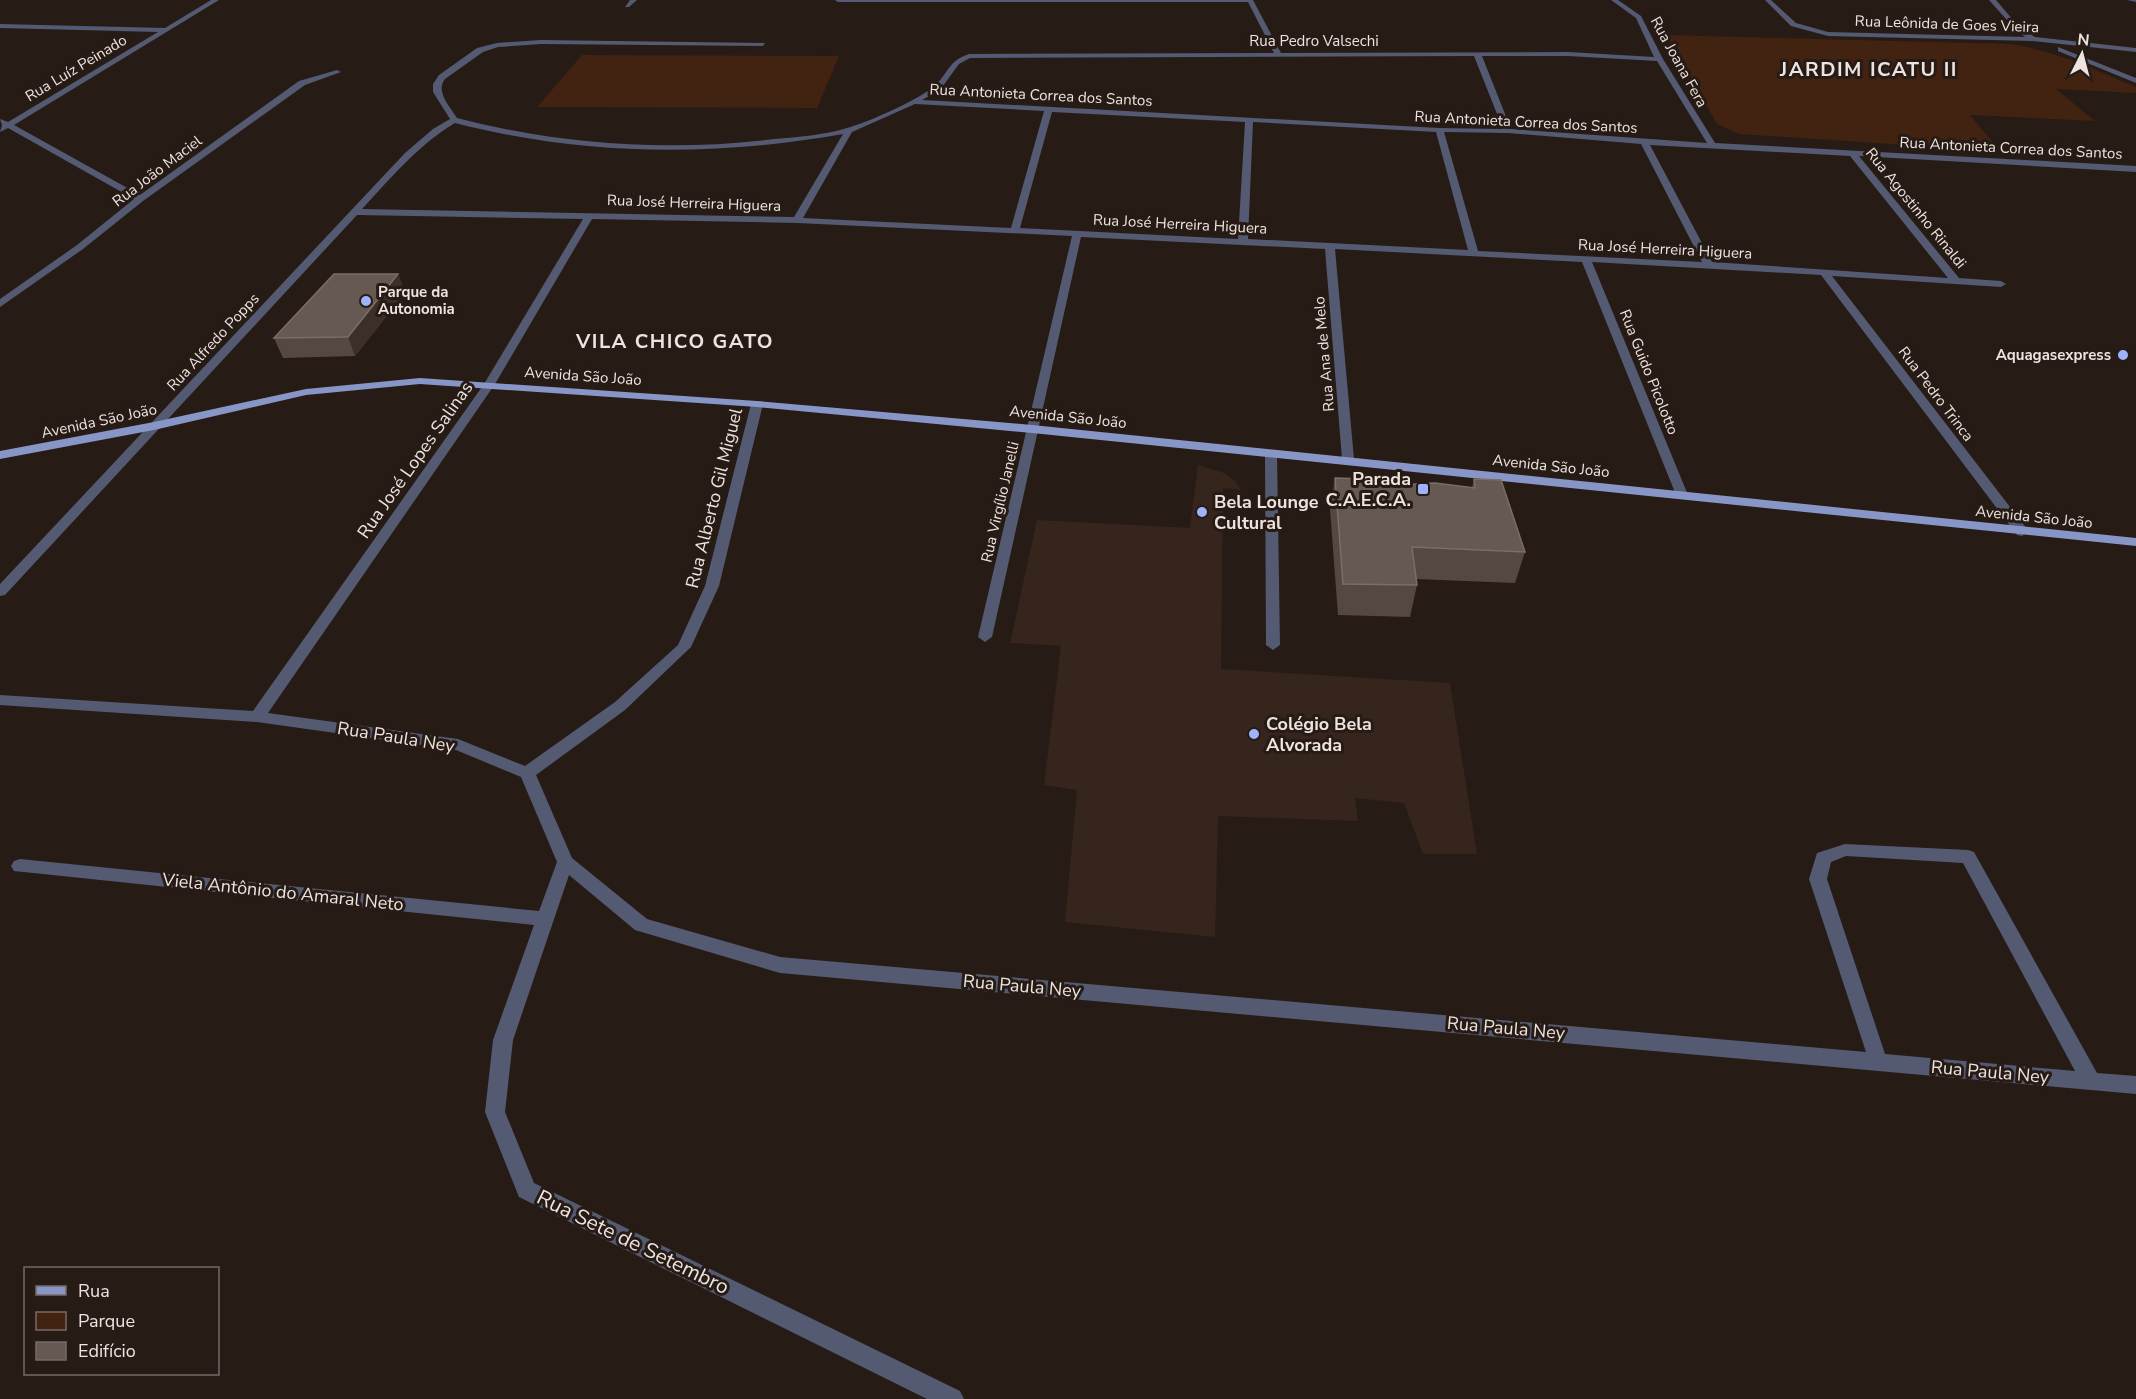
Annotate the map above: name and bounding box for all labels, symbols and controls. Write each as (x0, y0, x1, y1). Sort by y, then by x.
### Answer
street label: Rua Leônida de Goes Vieira (1854, 11, 2040, 37)
street label: Rua Joana Fera (1646, 13, 1712, 111)
north arrow (2052, 24, 2112, 84)
text: N (2076, 29, 2091, 52)
street label: Rua Luíz Peinado (22, 30, 130, 106)
street label: Rua Pedro Valsechi (1249, 31, 1379, 51)
district label: JARDIM ICATU II (1779, 56, 1958, 83)
street label: Rua Antonieta Correa dos Santos (929, 79, 1153, 111)
street label: Rua Antonieta Correa dos Santos (1414, 106, 1638, 138)
street label: Rua João Maciel (108, 130, 206, 211)
street label: Rua Antonieta Correa dos Santos (1899, 132, 2123, 164)
street label: Rua Agostinho Rinaldi (1861, 143, 1971, 273)
street label: Rua José Herreira Higuera (606, 190, 782, 216)
street label: Rua José Herreira Higuera (1092, 209, 1268, 239)
street label: Rua José Herreira Higuera (1577, 234, 1753, 264)
place label: Parque da Autonomia (378, 282, 455, 319)
street label: Rua Alfredo Popps (162, 289, 264, 395)
marker: Parque da Autonomia (359, 294, 373, 308)
street label: Rua Ana de Melo (1309, 296, 1339, 412)
street label: Rua Guido Picolotto (1615, 306, 1683, 438)
district label: VILA CHICO GATO (575, 328, 774, 355)
street label: Rua Pedro Trinca (1894, 343, 1978, 445)
place label: Aquagasexpress (1996, 345, 2111, 365)
marker: Aquagasexpress (2116, 348, 2130, 362)
street label: Avenida São João (524, 362, 642, 390)
street label: Rua José Lopes Salinas (352, 377, 478, 543)
street label: Avenida São João (39, 399, 159, 443)
street label: Avenida São João (1009, 401, 1127, 433)
street label: Rua Alberto Gil Miguel (680, 405, 748, 591)
street label: Rua Virgílio Janelli (976, 440, 1024, 564)
street label: Avenida São João (1492, 450, 1610, 482)
place label: Parada C.A.E.C.A. (1325, 467, 1411, 512)
marker: Parada C.A.E.C.A. (1416, 482, 1430, 496)
place label: Bela Lounge Cultural (1214, 490, 1319, 535)
street label: Avenida São João (1975, 501, 2093, 533)
marker: Bela Lounge Cultural (1195, 505, 1209, 519)
place label: Colégio Bela Alvorada (1266, 712, 1372, 757)
street label: Rua Paula Ney (336, 716, 457, 758)
marker: Colégio Bela Alvorada (1247, 727, 1261, 741)
street label: Viela Antônio do Amaral Neto (160, 867, 405, 917)
street label: Rua Paula Ney (962, 969, 1083, 1003)
street label: Rua Paula Ney (1446, 1011, 1567, 1045)
street label: Rua Paula Ney (1930, 1055, 2051, 1089)
street label: Rua Sete de Setembro (532, 1183, 734, 1301)
legend (24, 1267, 219, 1375)
text: Rua (78, 1279, 110, 1303)
text: Parque (78, 1309, 135, 1333)
text: Edifício (78, 1339, 136, 1363)

